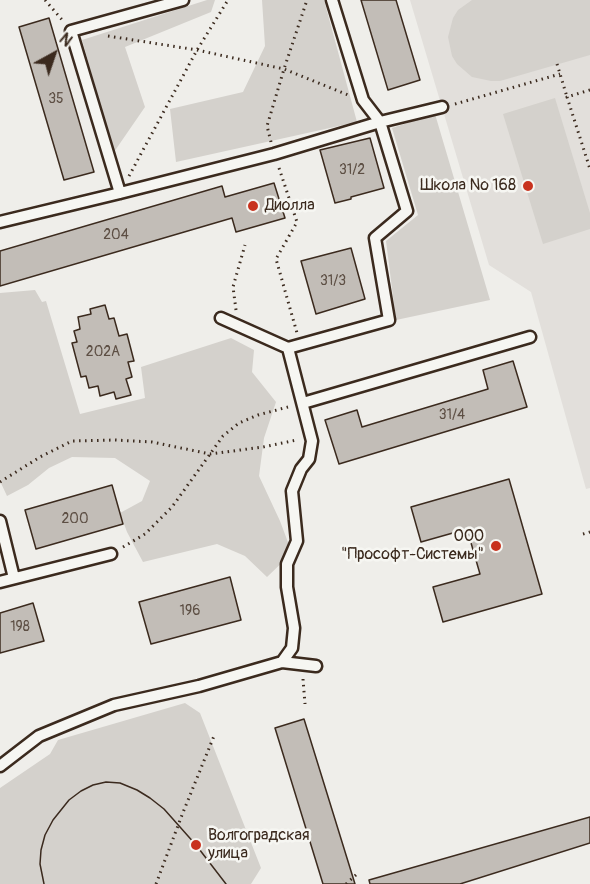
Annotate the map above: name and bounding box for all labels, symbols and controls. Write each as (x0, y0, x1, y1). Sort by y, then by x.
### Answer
north arrow (24, 24, 84, 84)
text: N (55, 29, 76, 51)
house number: 35 (48, 91, 64, 107)
house number: 31/2 (339, 162, 365, 178)
place label: Школа № 168 (420, 176, 516, 196)
marker: Школа № 168 (521, 179, 535, 193)
place label: Диолла (265, 196, 315, 216)
marker: Диолла (246, 199, 260, 213)
house number: 204 (103, 227, 129, 243)
house number: 31/3 (320, 273, 346, 289)
house number: 202А (86, 344, 120, 360)
house number: 31/4 (439, 407, 465, 423)
house number: 200 (62, 511, 88, 527)
place label: ООО "Прософт-Системы" (341, 527, 484, 565)
marker: ООО "Прософт-Системы" (489, 539, 503, 553)
house number: 196 (180, 603, 200, 619)
house number: 198 (10, 619, 30, 635)
place label: Волгоградская улица (208, 826, 310, 864)
marker: Волгоградская улица (189, 838, 203, 852)

